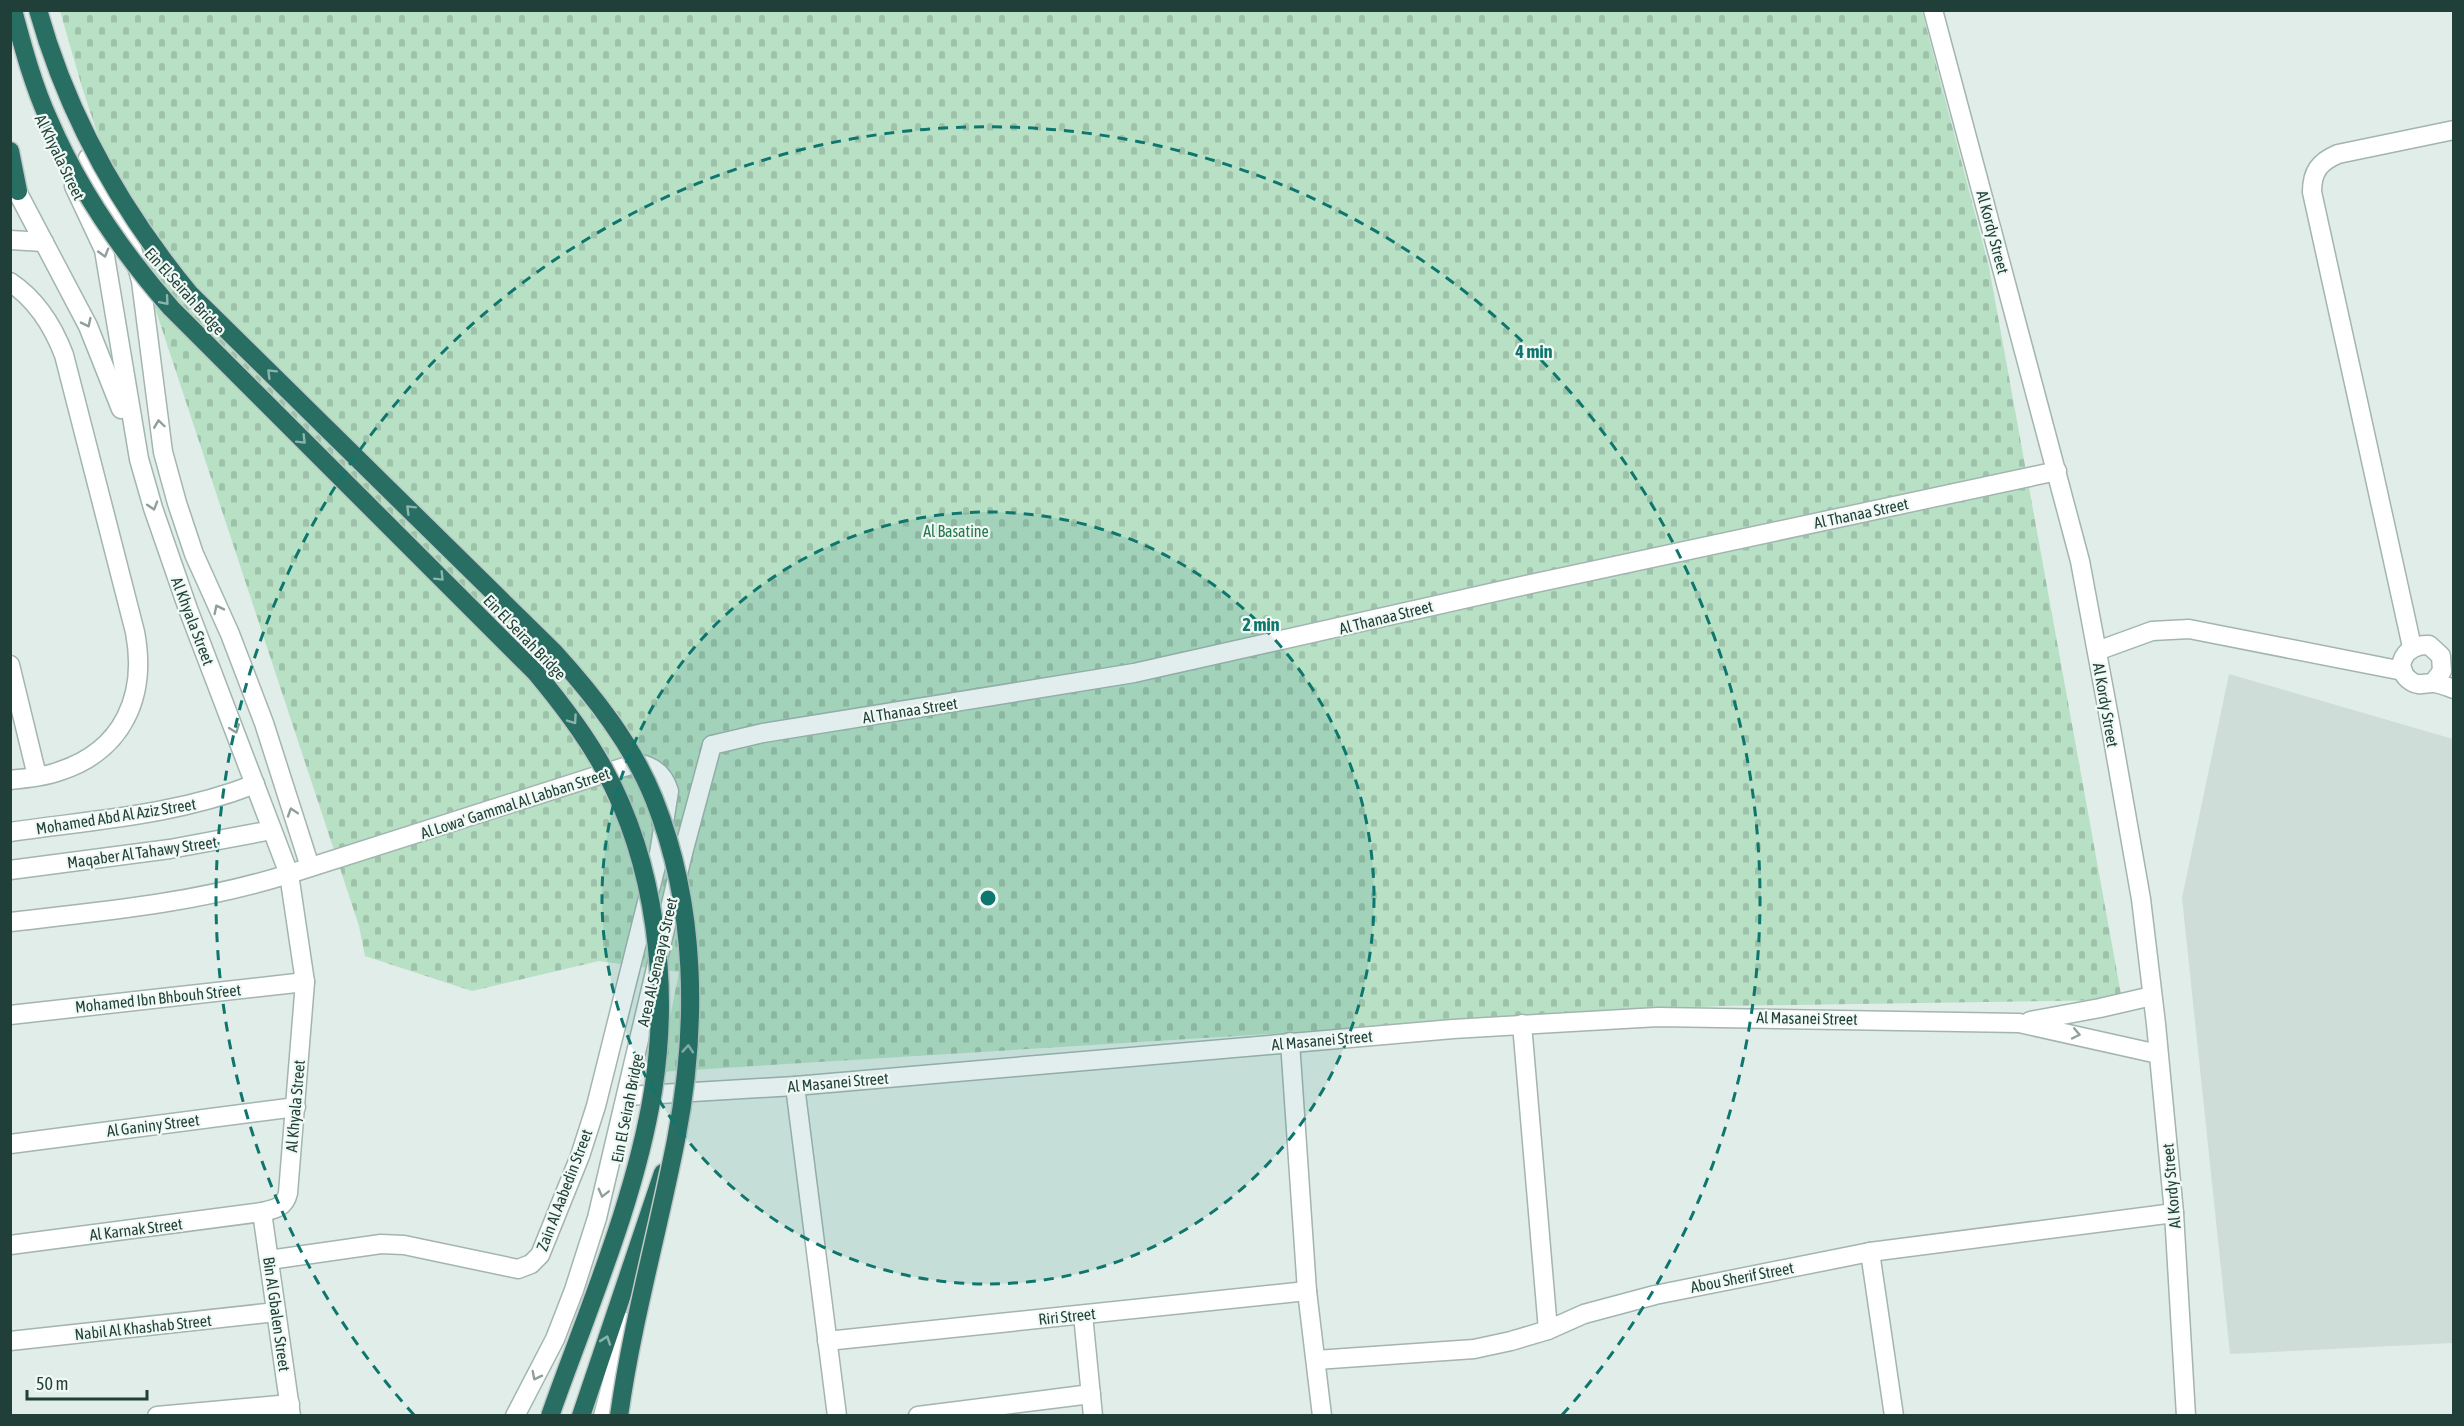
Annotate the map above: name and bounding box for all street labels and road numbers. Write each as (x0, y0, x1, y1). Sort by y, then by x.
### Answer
street label: Al Khyala Street (31, 111, 89, 203)
street label: Al Kordy Street (1972, 188, 2013, 276)
street label: Ein El Seirah Bridge (141, 244, 229, 339)
street label: Al Thanaa Street (1812, 494, 1910, 532)
street label: Al Khyala Street (167, 574, 218, 668)
street label: Ein El Seirah Bridge (479, 591, 570, 684)
street label: Al Thanaa Street (1337, 597, 1435, 637)
street label: Al Kordy Street (2089, 661, 2122, 749)
street label: Al Thanaa Street (861, 694, 959, 726)
street label: Al Lowa' Gammal Al Labban Street (418, 764, 612, 842)
street label: Mohamed Abd Al Aziz Street (35, 794, 198, 838)
street label: Maqaber Al Tahawy Street (66, 833, 219, 872)
street label: Area Al Senaaya Street (633, 896, 682, 1028)
street label: Mohamed Ibn Bhbouh Street (74, 980, 242, 1016)
street label: Al Masanei Street (1756, 1008, 1858, 1028)
street label: Al Masanei Street (1271, 1027, 1374, 1053)
street label: Ein El Seirah Bridge (608, 1052, 647, 1164)
street label: Al Khyala Street (282, 1059, 309, 1153)
street label: Al Masanei Street (787, 1069, 890, 1095)
street label: Al Ganiny Street (106, 1110, 201, 1141)
street label: Zain Al Aabedin Street (532, 1126, 596, 1253)
street label: Al Kordy Street (2158, 1142, 2185, 1229)
street label: Al Karnak Street (89, 1214, 184, 1244)
street label: Bin Al Gbalen Street (260, 1256, 294, 1373)
street label: Abou Sherif Street (1689, 1258, 1795, 1296)
street label: Riri Street (1038, 1304, 1097, 1328)
street label: Nabil Al Khashab Street (74, 1311, 213, 1343)

